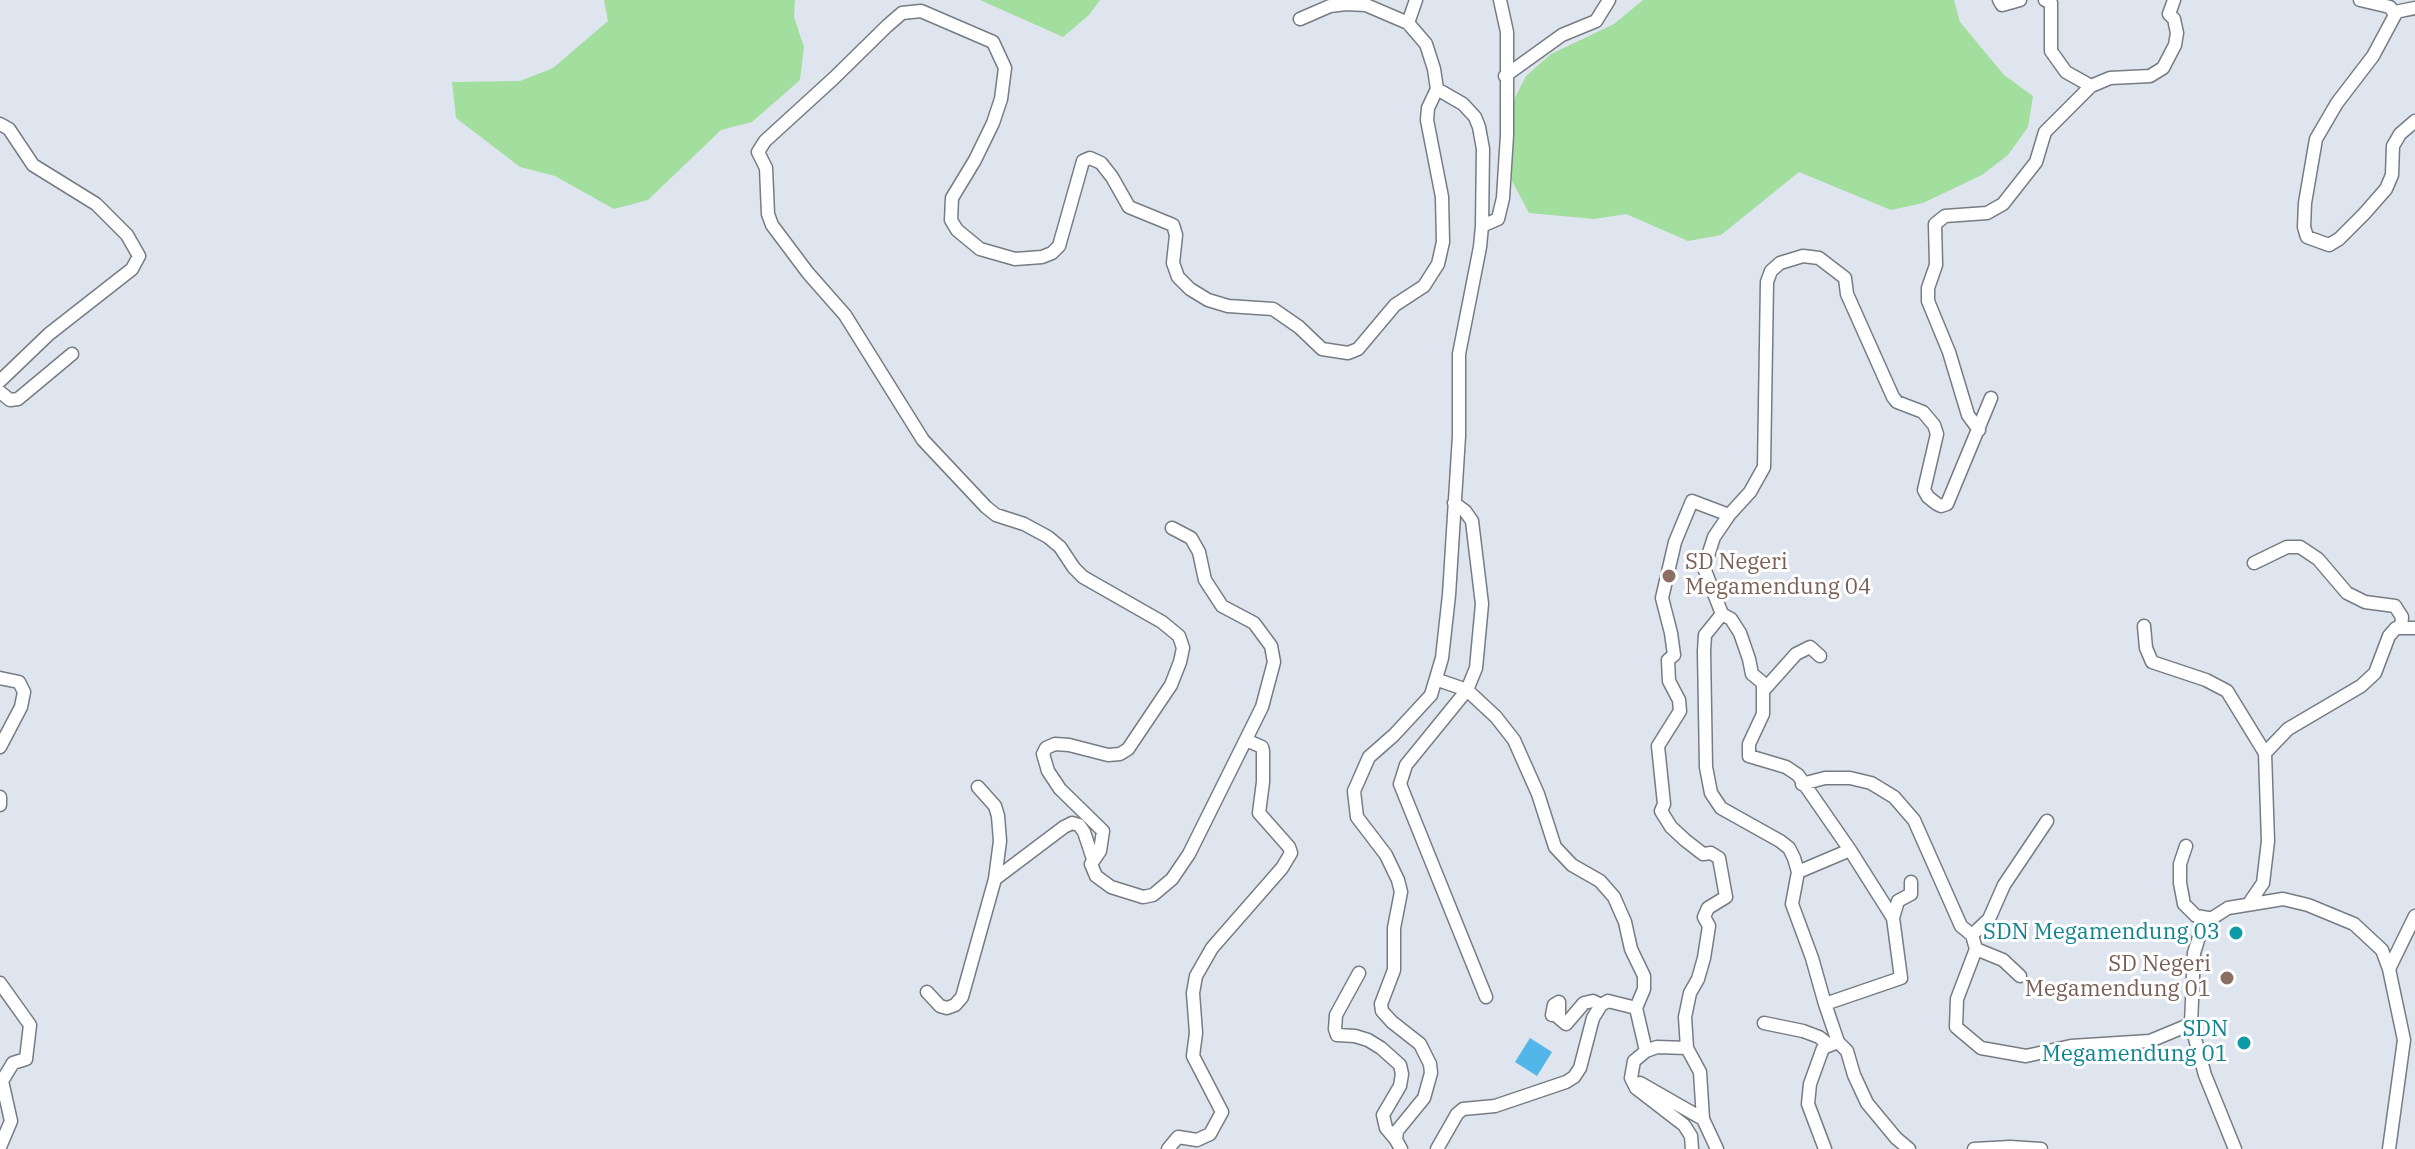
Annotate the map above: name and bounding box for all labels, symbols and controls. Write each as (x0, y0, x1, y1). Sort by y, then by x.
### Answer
place label: SD Negeri Megamendung 04 (1685, 550, 1871, 602)
marker: SD Negeri Megamendung 04 (1660, 567, 1678, 585)
place label: SDN Megamendung 03 (1983, 920, 2220, 946)
marker: SDN Megamendung 03 (2227, 924, 2245, 942)
place label: SD Negeri Megamendung 01 (2025, 952, 2211, 1004)
marker: SD Negeri Megamendung 01 (2218, 969, 2236, 987)
place label: SDN Megamendung 01 (2042, 1017, 2228, 1068)
marker: SDN Megamendung 01 (2235, 1034, 2253, 1052)

